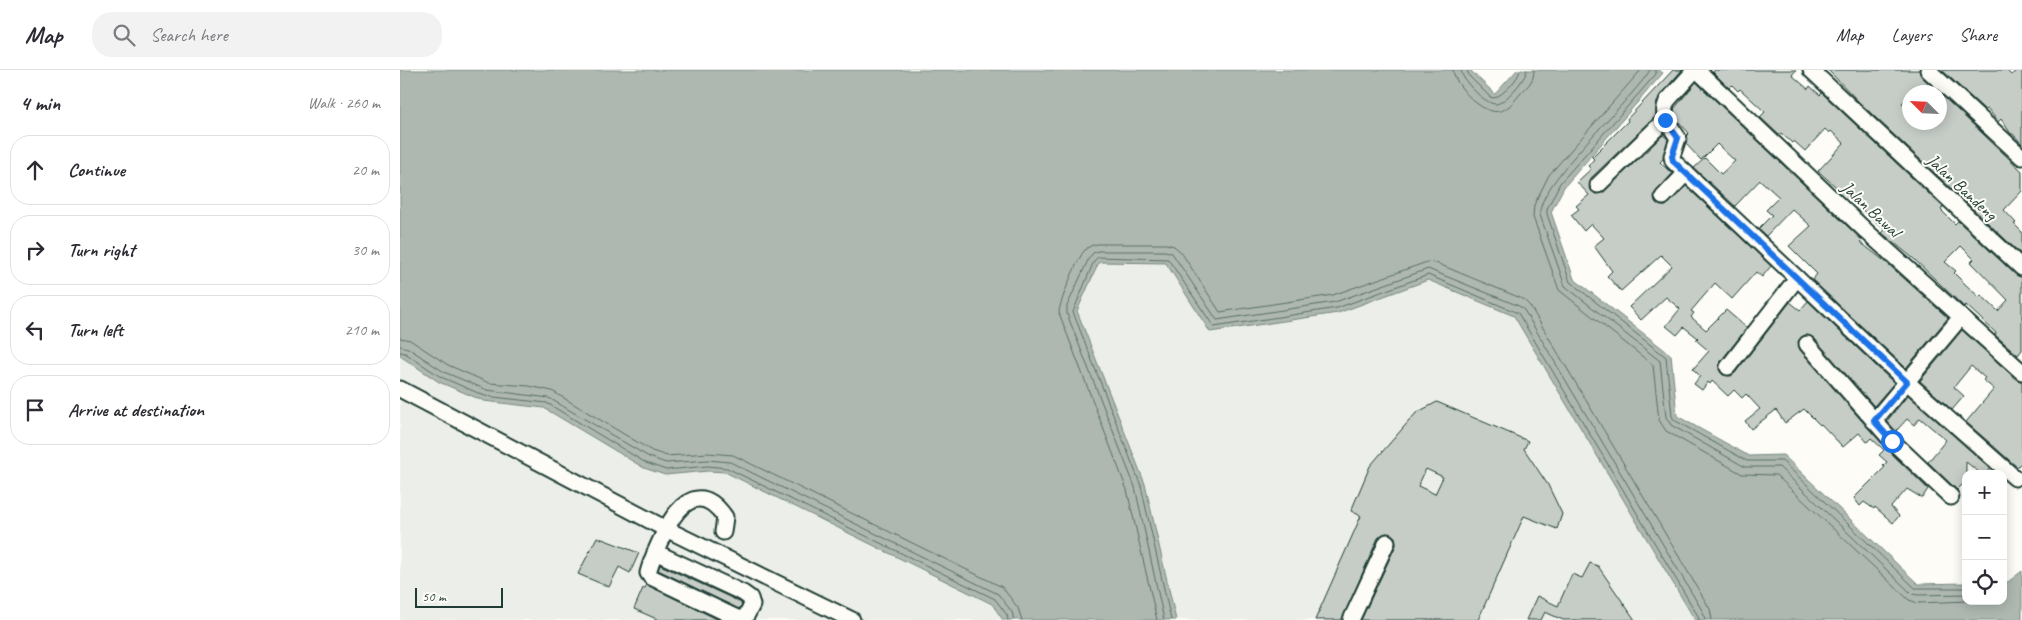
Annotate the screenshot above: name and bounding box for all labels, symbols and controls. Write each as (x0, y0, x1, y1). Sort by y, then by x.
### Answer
search box (92, 12, 442, 57)
text: Map (25, 20, 62, 50)
icon: search (110, 21, 138, 49)
text: Search here (150, 23, 228, 47)
text: Map (1836, 24, 1864, 46)
text: Layers (1892, 24, 1931, 46)
text: Share (1959, 24, 1997, 46)
north arrow (1902, 85, 1947, 130)
text: 4 min (20, 90, 60, 116)
text: Walk · 260 m (308, 93, 380, 113)
route end (1654, 109, 1677, 132)
street label: Jalan Bandeng (1922, 148, 2003, 226)
icon: ahead (21, 156, 49, 184)
text: Continue (68, 158, 125, 182)
text: 20 m (352, 160, 379, 180)
street label: Jalan Bawal (1836, 175, 1907, 244)
icon: right (21, 236, 49, 264)
text: Turn right (68, 238, 135, 262)
text: 30 m (352, 240, 379, 260)
icon: left (21, 316, 49, 344)
text: Turn left (68, 318, 123, 342)
text: 210 m (345, 320, 379, 340)
icon: arrive (21, 396, 49, 424)
text: Arrive at destination (68, 398, 204, 422)
route start (1881, 430, 1904, 453)
map controls (1962, 470, 2007, 605)
button: + (1962, 470, 2007, 515)
button: − (1962, 515, 2007, 560)
button: locate (1962, 560, 2007, 605)
scale bar (415, 585, 502, 608)
text: 50 m (422, 588, 446, 605)

